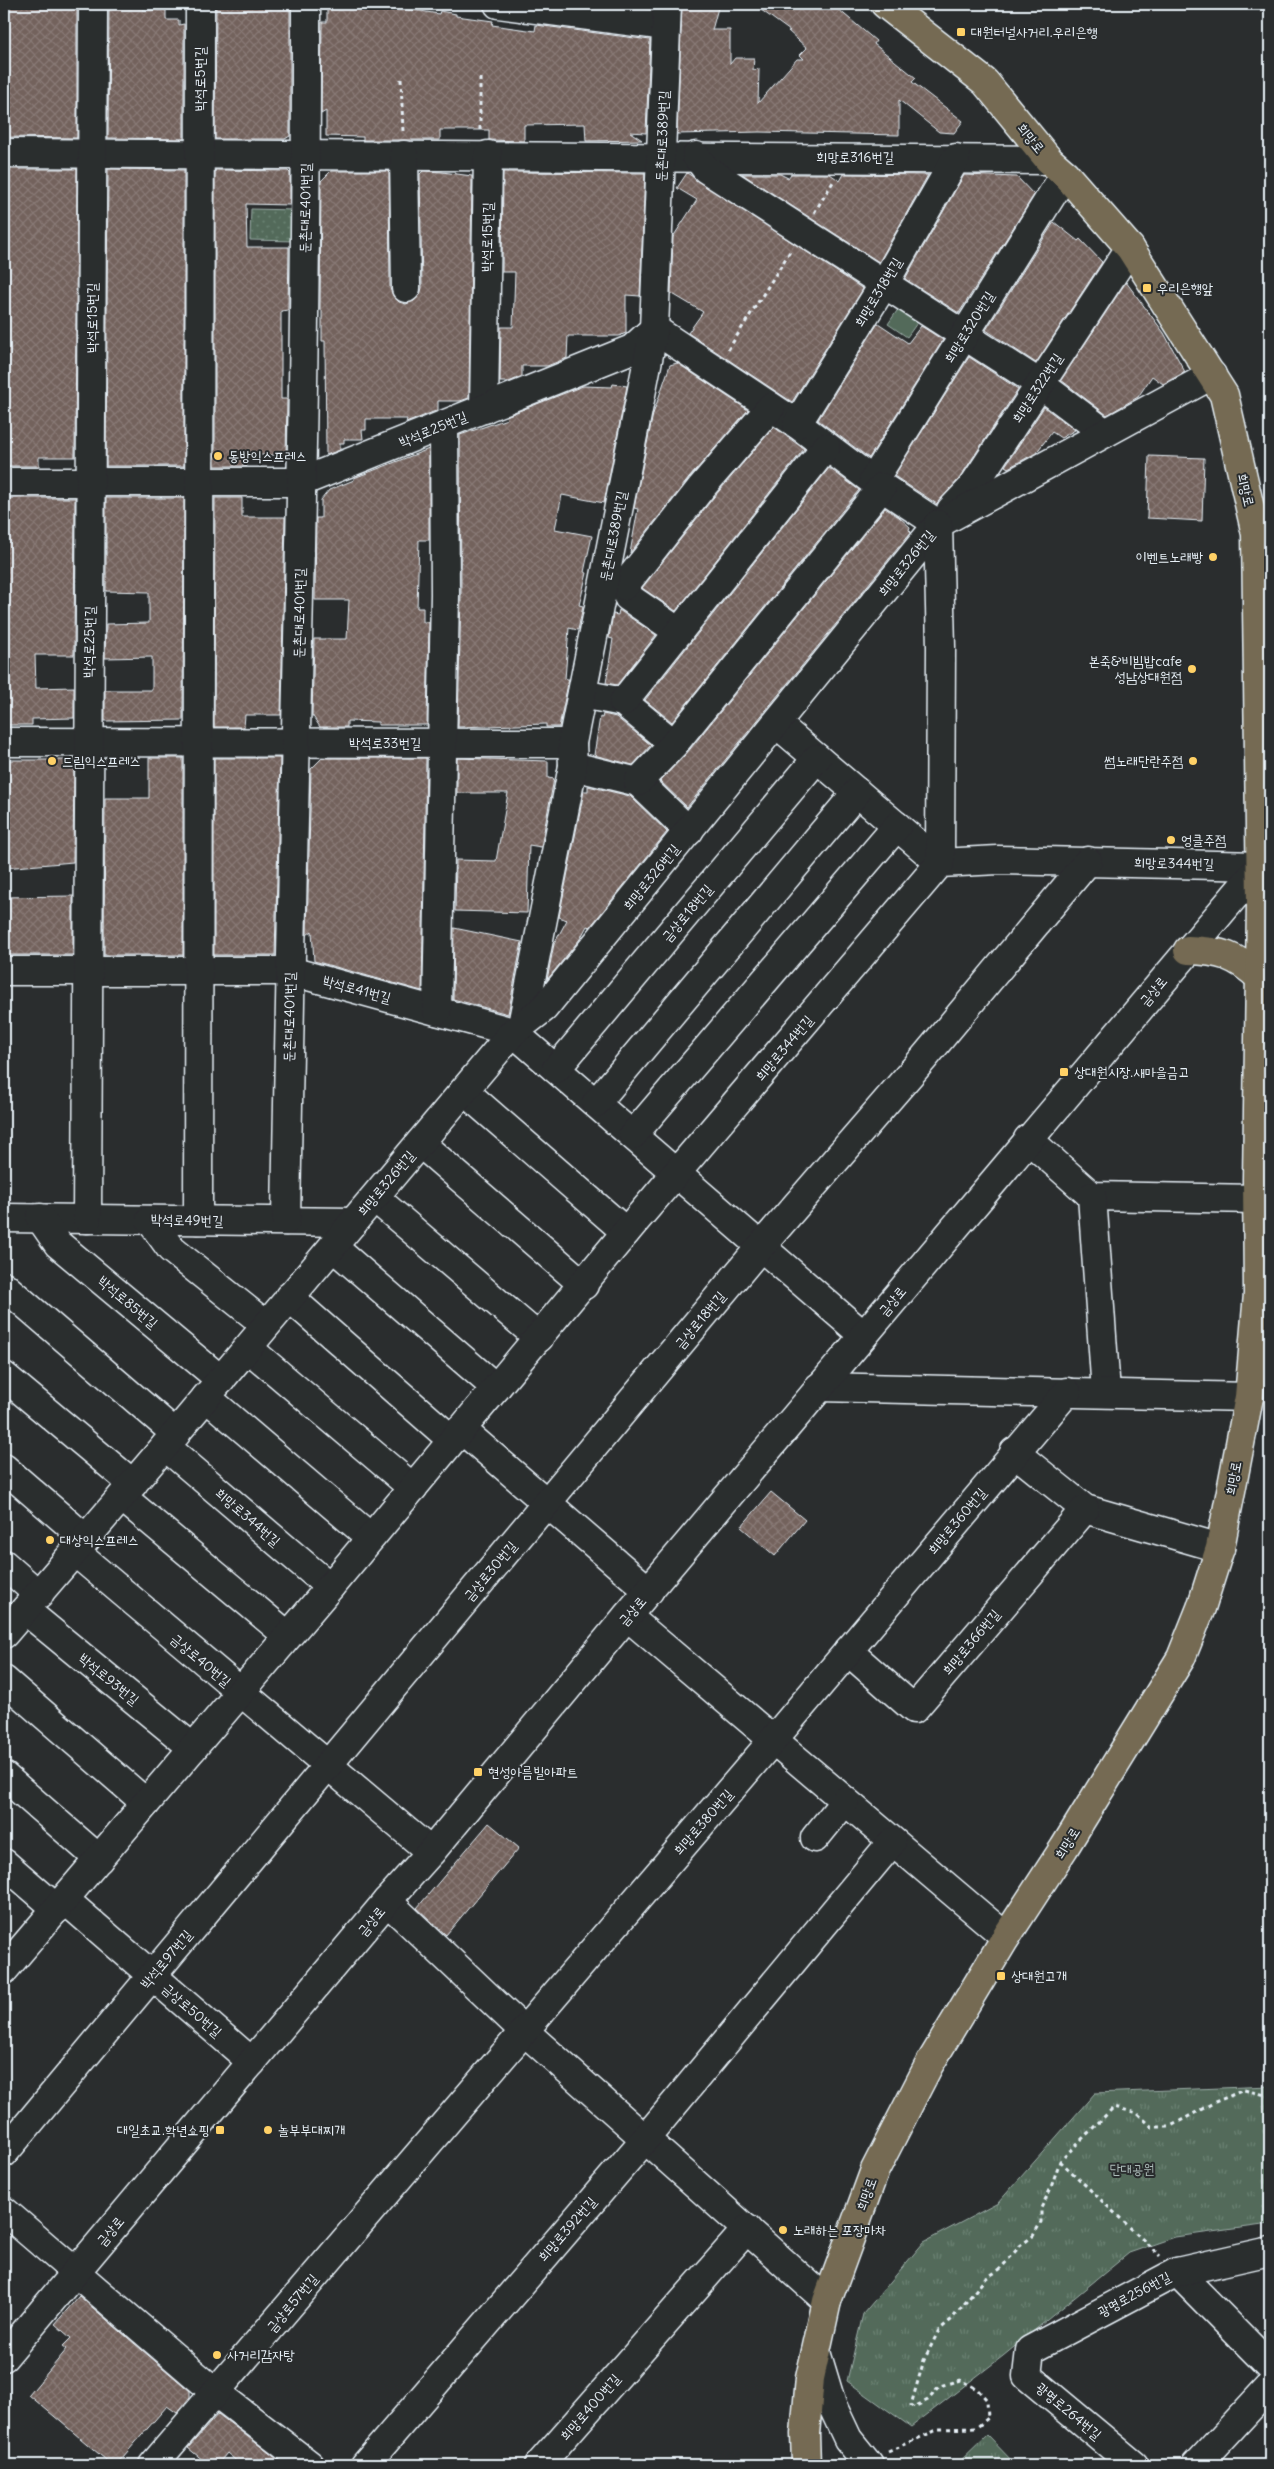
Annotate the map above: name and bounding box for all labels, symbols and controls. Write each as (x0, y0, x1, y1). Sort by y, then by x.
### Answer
place label: 대원터널사거리.우리은행 (971, 23, 1098, 41)
marker: 대원터널사거리.우리은행 (955, 26, 967, 38)
street label: 박석로5번길 (191, 46, 209, 111)
street label: 둔촌대로389번길 (651, 89, 673, 182)
street label: 희망로 (1013, 119, 1049, 157)
street label: 희망로316번길 (816, 148, 895, 166)
street label: 둔촌대로401번길 (295, 162, 315, 253)
street label: 박석로15번길 (477, 201, 497, 272)
street label: 희망로318번길 (850, 253, 906, 330)
place label: 우리은행앞 (1157, 279, 1213, 297)
street label: 박석로15번길 (83, 282, 101, 353)
marker: 우리은행앞 (1141, 282, 1153, 294)
street label: 희망로320번길 (940, 287, 999, 366)
street label: 희망로322번길 (1008, 349, 1067, 426)
street label: 박석로25번길 (396, 407, 470, 451)
place label: 동방익스프레스 (228, 447, 307, 465)
marker: 동방익스프레스 (212, 450, 224, 462)
street label: 희망로 (1233, 472, 1259, 508)
street label: 둔촌대로389번길 (595, 489, 631, 583)
street label: 희망로326번길 (874, 526, 939, 600)
place label: 이벤트노래빵 (1135, 548, 1204, 566)
marker: 이벤트노래빵 (1207, 551, 1219, 563)
street label: 둔촌대로401번길 (289, 567, 309, 658)
street label: 박석로25번길 (79, 605, 99, 678)
place label: 본죽&비빔밥cafe 성남상대원점 (1088, 652, 1182, 686)
marker: 본죽&비빔밥cafe 성남상대원점 (1186, 663, 1198, 675)
street label: 박석로33번길 (349, 734, 422, 752)
place label: 드림익스프레스 (62, 752, 141, 770)
place label: 썸노래단란주점 (1104, 752, 1183, 770)
marker: 드림익스프레스 (46, 755, 58, 767)
marker: 썸노래단란주점 (1187, 755, 1199, 767)
place label: 엉클주점 (1181, 831, 1226, 849)
marker: 엉클주점 (1165, 834, 1177, 846)
street label: 희망로326번길 (619, 840, 684, 914)
street label: 희망로344번길 (1134, 853, 1215, 873)
street label: 금상로18번길 (658, 880, 717, 946)
street label: 둔촌대로401번길 (279, 971, 299, 1062)
street label: 박석로41번길 (321, 971, 394, 1007)
street label: 금상로 (1135, 972, 1171, 1010)
street label: 희망로344번길 (751, 1011, 817, 1085)
place label: 상대원시장.새마을금고 (1074, 1063, 1190, 1081)
marker: 상대원시장.새마을금고 (1058, 1066, 1070, 1078)
street label: 희망로326번길 (353, 1146, 419, 1219)
street label: 박석로49번길 (151, 1210, 224, 1230)
street label: 박석로85번길 (94, 1272, 162, 1333)
street label: 금상로 (874, 1282, 910, 1320)
street label: 금상로18번길 (671, 1287, 730, 1353)
street label: 희망로 (1221, 1460, 1245, 1496)
street label: 희망로360번길 (924, 1483, 991, 1558)
street label: 희망로344번길 (212, 1484, 285, 1551)
place label: 대상익스프레스 (60, 1531, 139, 1549)
marker: 대상익스프레스 (44, 1534, 56, 1546)
street label: 금상로30번길 (459, 1537, 521, 1605)
street label: 금상로 (614, 1592, 650, 1630)
street label: 희망로366번길 (938, 1605, 1004, 1679)
street label: 금상로40번길 (167, 1629, 236, 1691)
street label: 박석로93번길 (75, 1649, 143, 1709)
place label: 현성아름빌아파트 (488, 1763, 578, 1781)
marker: 현성아름빌아파트 (472, 1766, 484, 1778)
street label: 희망로380번길 (669, 1785, 737, 1859)
street label: 희망로 (1050, 1824, 1084, 1862)
street label: 금상로 (353, 1902, 389, 1940)
street label: 박석로97번길 (136, 1925, 196, 1992)
place label: 상대원고개 (1011, 1967, 1067, 1985)
marker: 상대원고개 (995, 1970, 1007, 1982)
street label: 금상로50번길 (158, 1979, 226, 2041)
place label: 대일초교.학년쇼핑 (117, 2121, 210, 2139)
place label: 놀부부대찌개 (278, 2121, 346, 2139)
marker: 대일초교.학년쇼핑 (214, 2124, 226, 2136)
marker: 놀부부대찌개 (262, 2124, 274, 2136)
park label: 단대공원 (1109, 2160, 1155, 2178)
street label: 희망로 (852, 2175, 880, 2213)
street label: 희망로392번길 (534, 2192, 601, 2265)
street label: 금상로 (92, 2212, 128, 2250)
place label: 노래하는 포장마차 (793, 2221, 886, 2239)
marker: 노래하는 포장마차 (777, 2224, 789, 2236)
street label: 광명로256번길 (1094, 2267, 1174, 2321)
street label: 금상로57번길 (262, 2269, 322, 2336)
place label: 사거리감자탕 (227, 2346, 295, 2364)
marker: 사거리감자탕 (211, 2349, 223, 2361)
street label: 희망로400번길 (556, 2369, 624, 2444)
street label: 광명로264번길 (1033, 2378, 1106, 2444)

